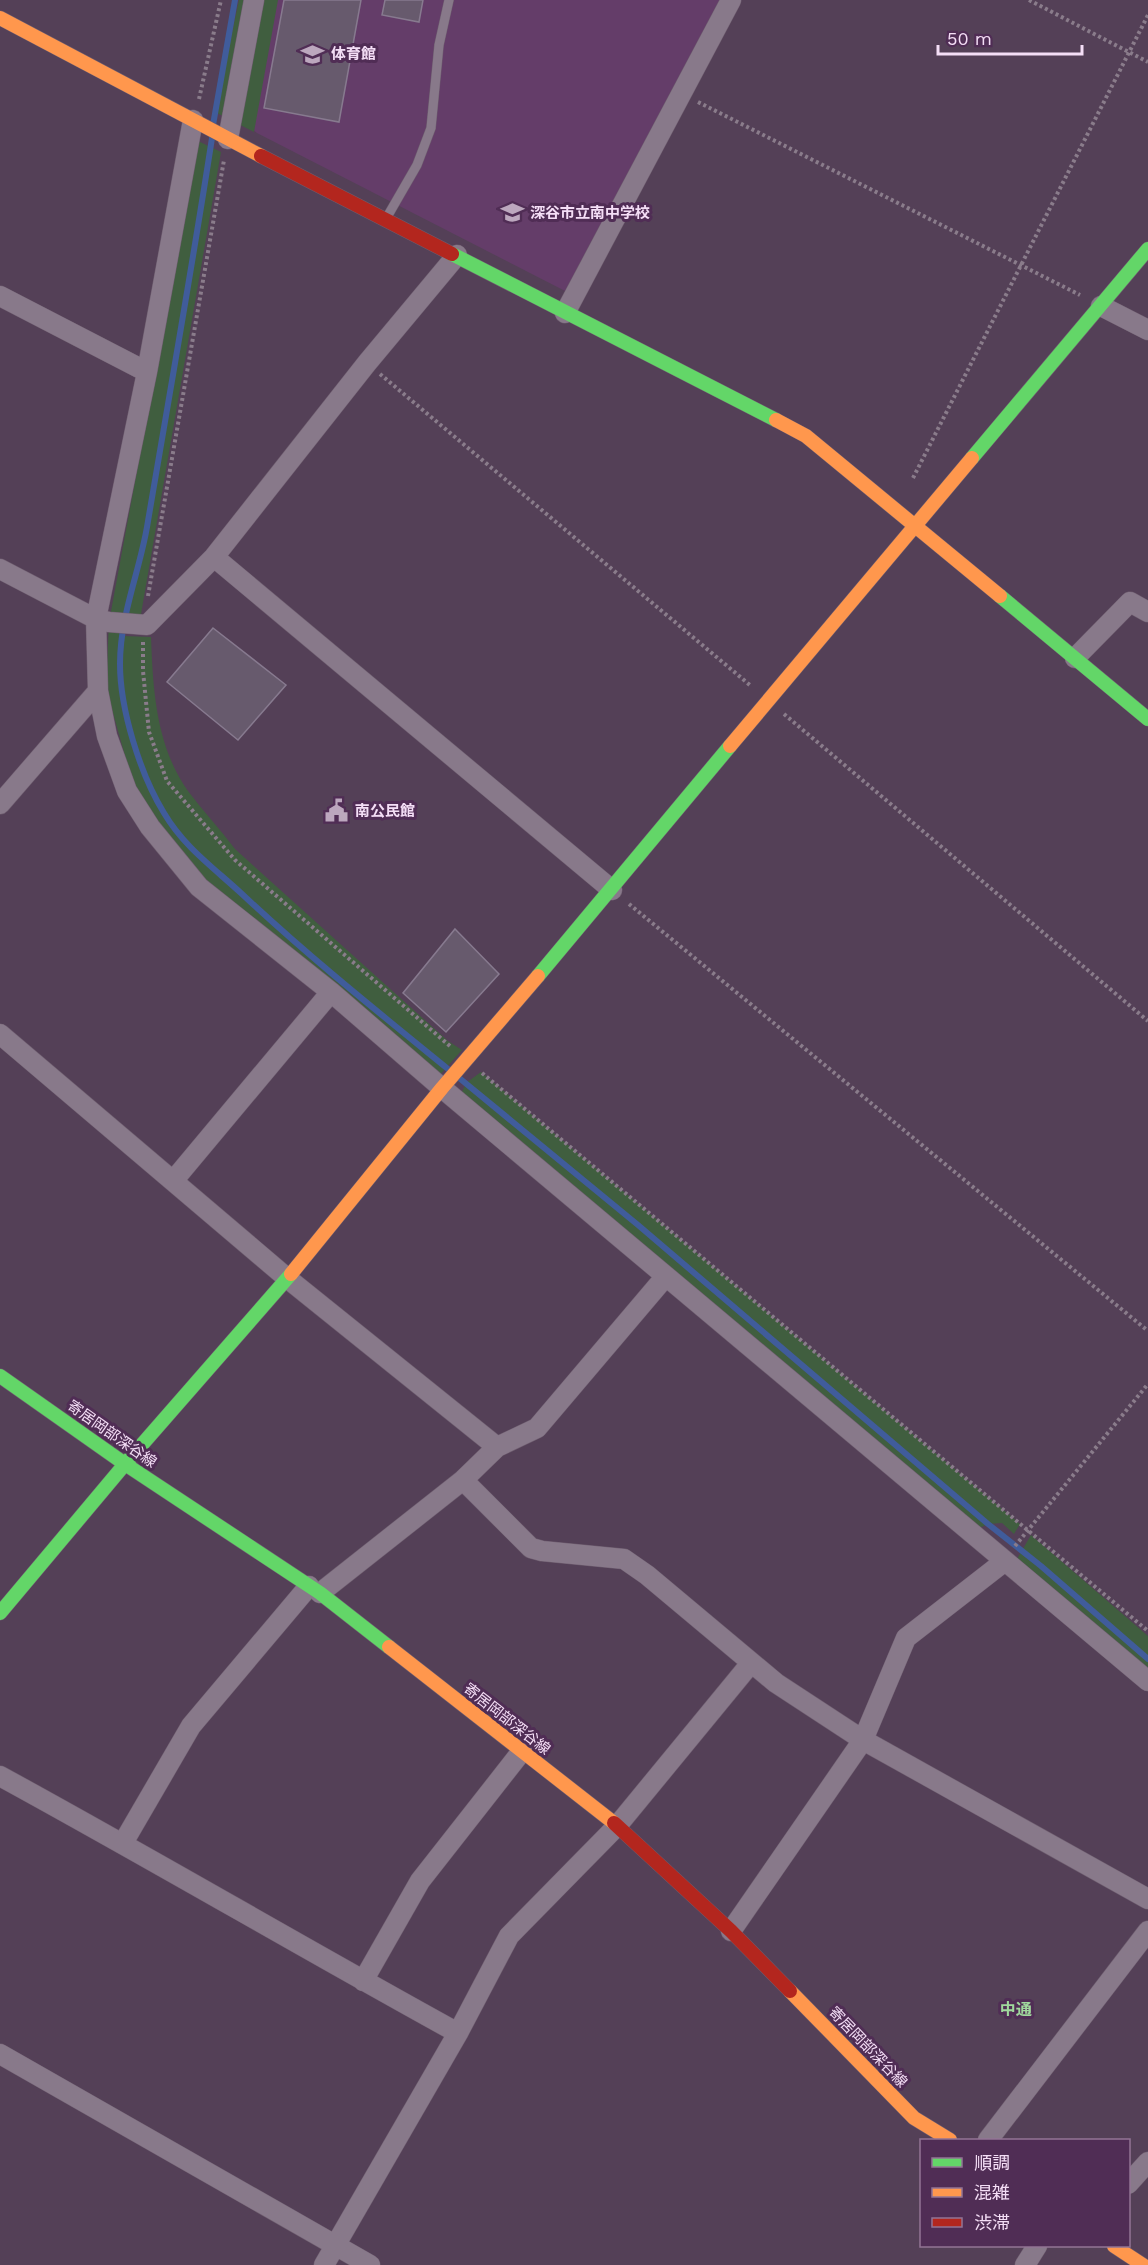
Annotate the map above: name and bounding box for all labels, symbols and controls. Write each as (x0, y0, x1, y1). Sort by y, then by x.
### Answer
scale bar (938, 18, 1082, 56)
text: 50 m (947, 28, 992, 49)
school or university icon: 体育館 (300, 41, 326, 67)
place label: 体育館 (331, 45, 376, 63)
school or university icon: 深谷市立南中学校 (499, 200, 525, 226)
place label: 深谷市立南中学校 (530, 204, 650, 222)
public building icon: 南公民館 (324, 798, 350, 824)
place label: 南公民館 (355, 802, 415, 820)
street label: 寄居岡部深谷線 (64, 1397, 160, 1471)
street label: 寄居岡部深谷線 (460, 1680, 554, 1758)
district label: 中通 (1000, 2000, 1032, 2019)
street label: 寄居岡部深谷線 (825, 2003, 911, 2091)
legend (920, 2139, 1130, 2247)
text: 順調 (974, 2152, 1010, 2173)
text: 混雑 (974, 2182, 1010, 2203)
text: 渋滞 (974, 2212, 1010, 2233)

